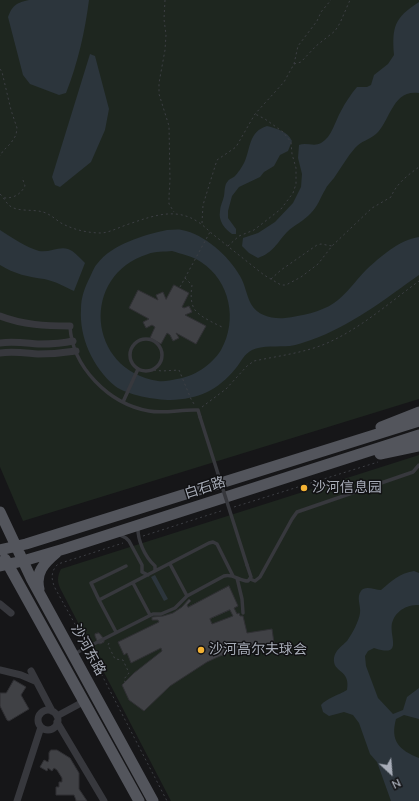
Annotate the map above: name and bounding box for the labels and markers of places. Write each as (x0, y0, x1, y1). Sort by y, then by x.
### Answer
place label: 沙河信息园 (312, 480, 382, 496)
marker: 沙河信息园 (299, 483, 309, 493)
place label: 沙河高尔夫球会 (209, 642, 307, 658)
marker: 沙河高尔夫球会 (196, 645, 206, 655)

